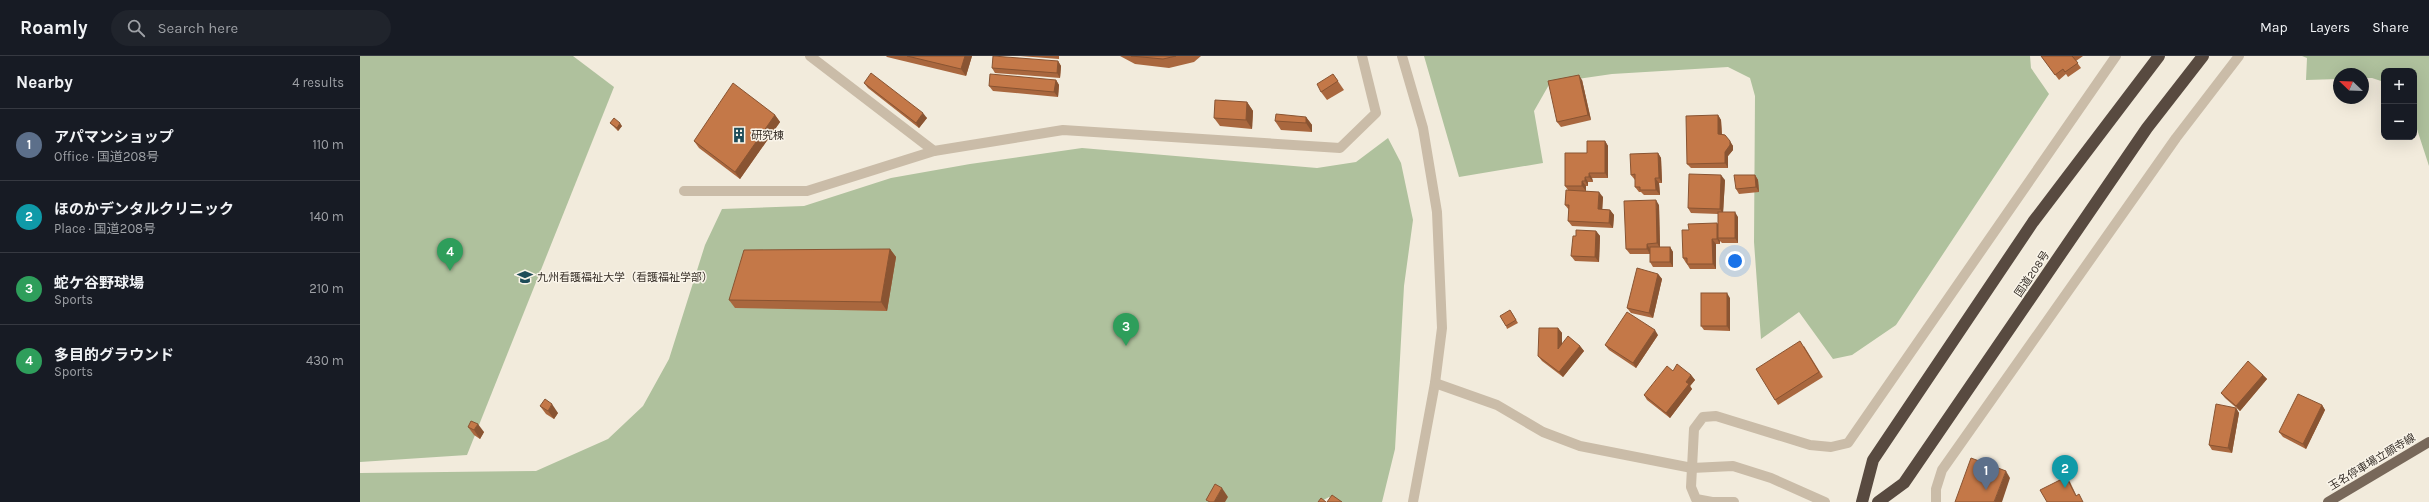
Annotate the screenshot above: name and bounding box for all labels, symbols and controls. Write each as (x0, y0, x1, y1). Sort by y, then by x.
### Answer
search box (111, 10, 391, 46)
text: Roamly (20, 17, 87, 39)
icon: search (125, 17, 147, 39)
text: Search here (157, 19, 238, 37)
text: Map (2260, 19, 2288, 36)
text: Layers (2310, 19, 2350, 36)
text: Share (2372, 19, 2409, 36)
north arrow (2333, 68, 2369, 104)
map controls (2381, 68, 2417, 140)
button: + (2381, 68, 2417, 104)
text: Nearby (16, 72, 73, 92)
text: 4 results (292, 75, 344, 90)
button: − (2381, 104, 2417, 140)
building icon: 研究棟 (730, 126, 748, 144)
text: アパマンショップ (54, 128, 174, 146)
place label: 研究棟 (751, 129, 784, 142)
text: 1 (27, 137, 31, 152)
text: 110 m (312, 137, 344, 152)
text: Office · 国道208号 (54, 149, 159, 164)
text: ほのかデンタルクリニック (54, 200, 234, 218)
text: 2 (25, 209, 33, 224)
text: 140 m (309, 209, 344, 224)
text: Place · 国道208号 (54, 221, 156, 236)
pin: 4 (437, 238, 463, 271)
street label: 国道208号 (2012, 249, 2052, 299)
your location (1725, 251, 1745, 271)
school or university icon: 九州看護福祉大学（看護福祉学部） (516, 268, 534, 286)
place label: 九州看護福祉大学（看護福祉学部） (537, 271, 713, 284)
text: 蛇ケ谷野球場 (54, 274, 144, 292)
text: 3 (25, 281, 33, 296)
text: 210 m (309, 281, 344, 296)
text: Sports (54, 292, 93, 307)
pin: 3 (1113, 313, 1139, 346)
text: 多目的グラウンド (54, 346, 174, 364)
text: 4 (25, 353, 33, 368)
text: 430 m (306, 353, 344, 368)
text: Sports (54, 364, 93, 379)
street label: 玉名停車場立願寺線 (2326, 431, 2418, 493)
pin: 2 (2052, 455, 2078, 488)
pin: 1 (1973, 457, 1999, 490)

